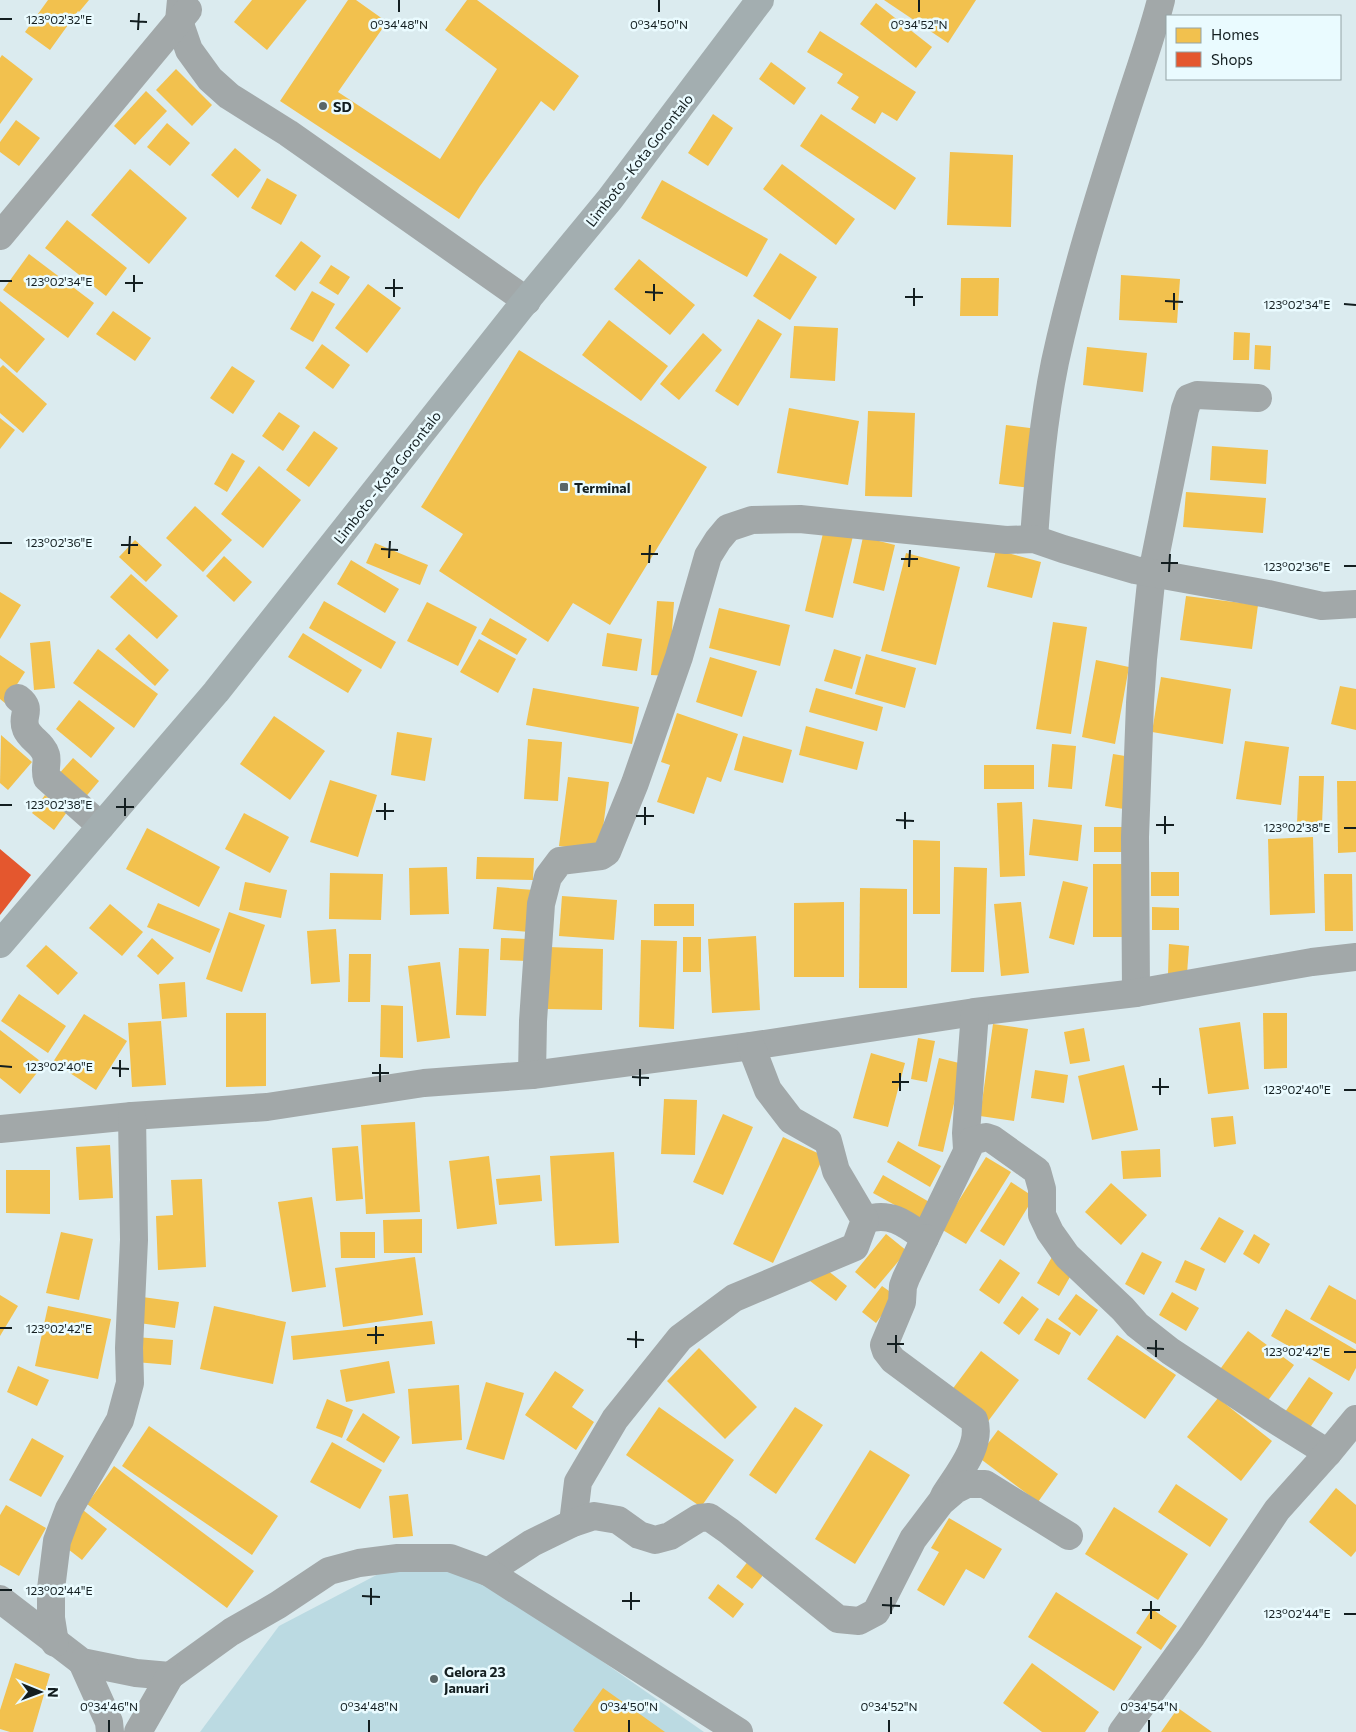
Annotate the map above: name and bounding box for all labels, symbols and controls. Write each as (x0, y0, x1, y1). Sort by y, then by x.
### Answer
text: 123°02'32"E (26, 12, 92, 26)
legend (1166, 15, 1341, 80)
text: 0°34'48"N (370, 17, 428, 31)
text: 0°34'50"N (630, 17, 688, 31)
text: 0°34'52"N (891, 17, 947, 31)
text: Homes (1211, 25, 1259, 43)
text: Shops (1211, 50, 1253, 68)
street label: Limboto - Kota Gorontalo (582, 90, 696, 230)
place label: SD (333, 98, 352, 115)
marker: SD (317, 100, 329, 112)
text: 123°02'34"E (26, 274, 92, 288)
text: 123°02'34"E (1264, 297, 1330, 311)
street label: Limboto - Kota Gorontalo (330, 407, 444, 547)
place label: Terminal (574, 479, 631, 496)
marker: Terminal (558, 481, 570, 493)
text: 123°02'36"E (26, 535, 92, 549)
text: 123°02'36"E (1264, 559, 1330, 573)
text: 123°02'38"E (26, 797, 92, 811)
text: 123°02'38"E (1264, 820, 1330, 834)
text: 123°02'40"E (25, 1059, 93, 1073)
text: 123°02'40"E (1263, 1082, 1331, 1096)
text: 123°02'42"E (26, 1321, 92, 1335)
text: 123°02'42"E (1264, 1344, 1330, 1358)
text: 123°02'44"E (25, 1583, 93, 1597)
text: 123°02'44"E (1263, 1606, 1331, 1620)
place label: Gelora 23 Januari (444, 1663, 506, 1696)
north arrow (15, 1667, 65, 1717)
marker: Gelora 23 Januari (428, 1673, 440, 1685)
text: N (45, 1687, 62, 1698)
text: 0°34'46"N (80, 1699, 138, 1713)
text: 0°34'48"N (340, 1699, 398, 1713)
text: 0°34'50"N (600, 1699, 658, 1713)
text: 0°34'52"N (861, 1699, 917, 1713)
text: 0°34'54"N (1120, 1699, 1178, 1713)

